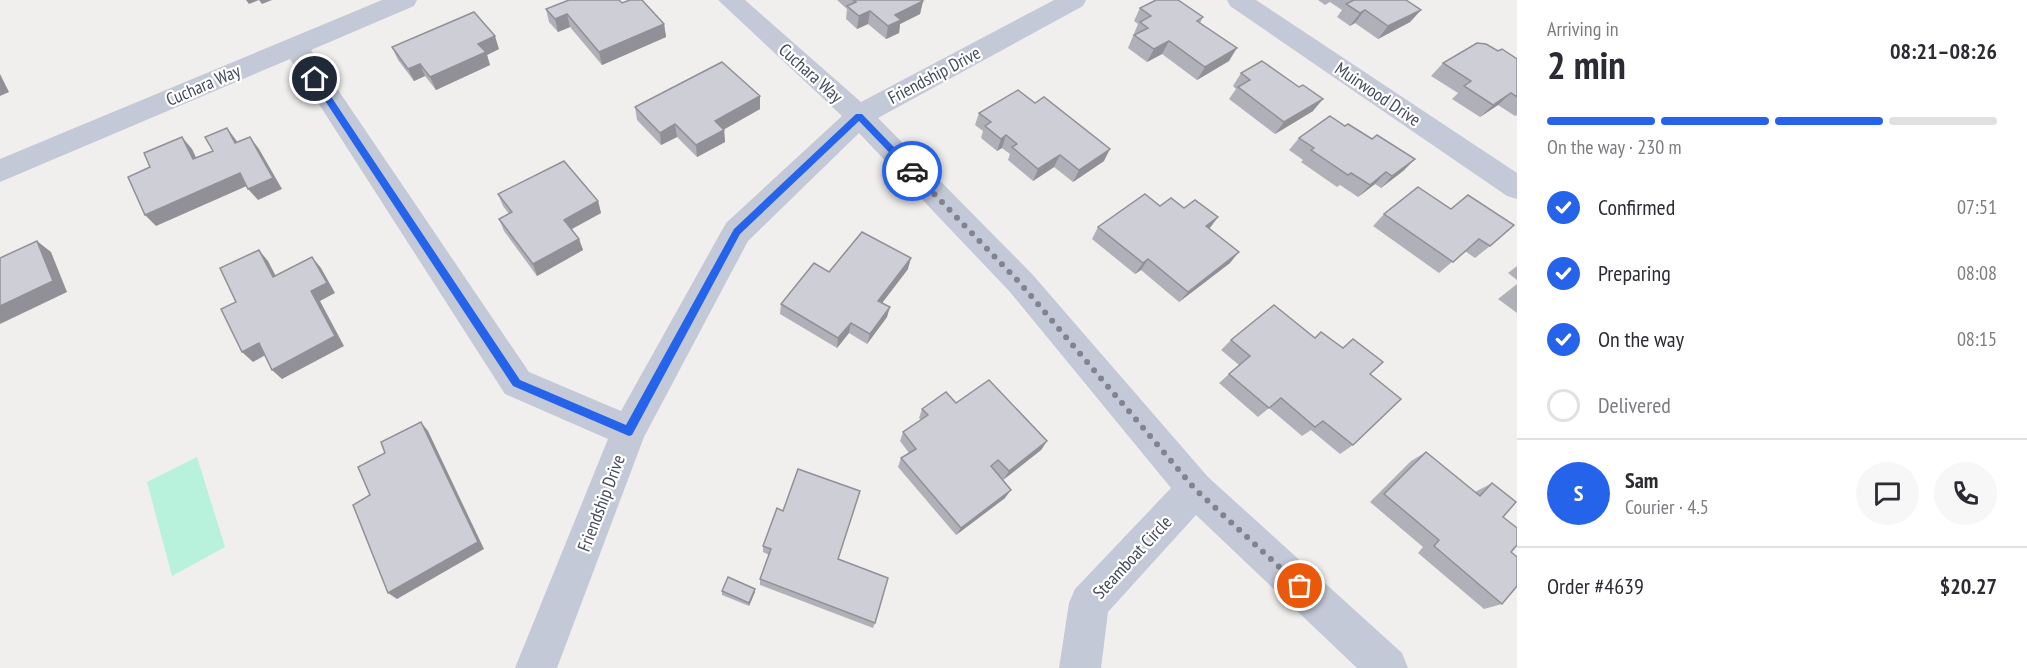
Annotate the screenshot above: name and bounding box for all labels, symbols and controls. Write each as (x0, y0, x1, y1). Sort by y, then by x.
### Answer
text: Arriving in (1547, 16, 1619, 42)
text: 08:21–08:26 (1890, 37, 1997, 65)
street label: Cuchara Way (774, 38, 848, 108)
text: 2 min (1547, 39, 1626, 90)
street label: Friendship Drive (884, 41, 984, 109)
pin (289, 53, 340, 104)
street label: Muirwood Drive (1331, 57, 1425, 131)
street label: Cuchara Way (162, 59, 244, 111)
icon: home (298, 62, 331, 95)
text: On the way · 230 m (1547, 134, 1682, 160)
courier (882, 141, 942, 201)
icon: car (896, 155, 929, 188)
icon: check (1547, 191, 1580, 224)
text: Confirmed (1598, 193, 1675, 221)
text: 07:51 (1957, 194, 1997, 220)
icon: check (1547, 257, 1580, 290)
text: Preparing (1598, 259, 1671, 287)
text: 08:08 (1957, 260, 1997, 286)
icon: check (1547, 323, 1580, 356)
text: On the way (1598, 325, 1684, 353)
text: 08:15 (1957, 326, 1997, 352)
text: Delivered (1598, 391, 1671, 419)
street label: Friendship Drive (572, 451, 630, 555)
button: chat (1856, 462, 1919, 525)
button: phone (1934, 462, 1997, 525)
text: Sam (1625, 466, 1658, 494)
text: S (1574, 479, 1583, 507)
text: Courier · 4.5 (1625, 494, 1709, 520)
street label: Steamboat Circle (1088, 511, 1176, 603)
pin (1274, 560, 1325, 611)
icon: bag (1283, 569, 1316, 602)
text: Order #4639 (1547, 572, 1644, 600)
text: $20.27 (1940, 572, 1997, 600)

